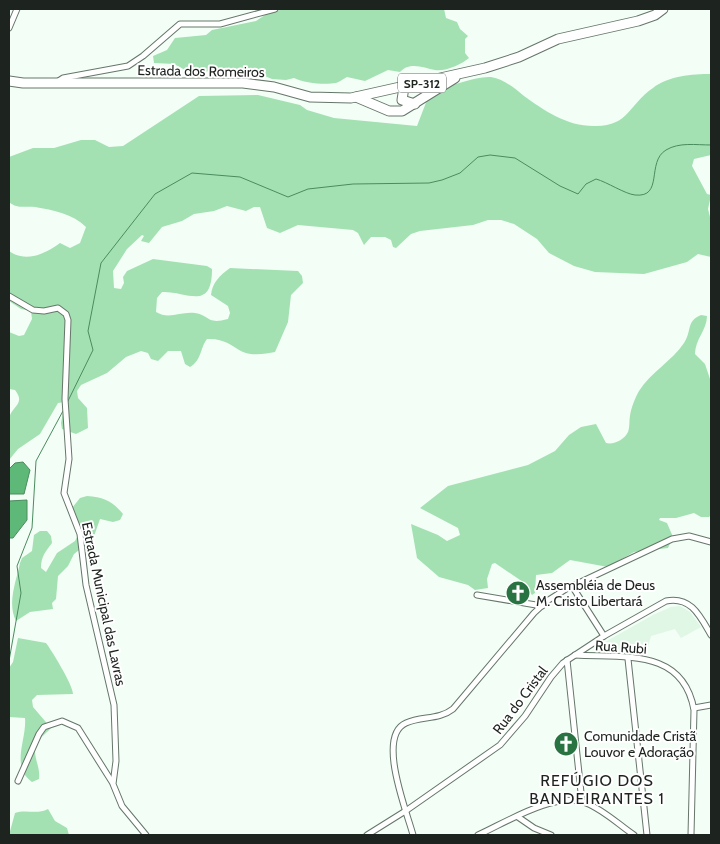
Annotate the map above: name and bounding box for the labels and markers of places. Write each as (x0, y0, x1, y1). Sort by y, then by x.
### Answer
place label: Assembléia de Deus M. Cristo Libertará (536, 576, 655, 610)
church icon: Assembléia de Deus M. Cristo Libertará (505, 580, 531, 606)
place label: Comunidade Cristã Louvor e Adoração (584, 727, 697, 761)
church icon: Comunidade Cristã Louvor e Adoração (553, 731, 579, 757)

